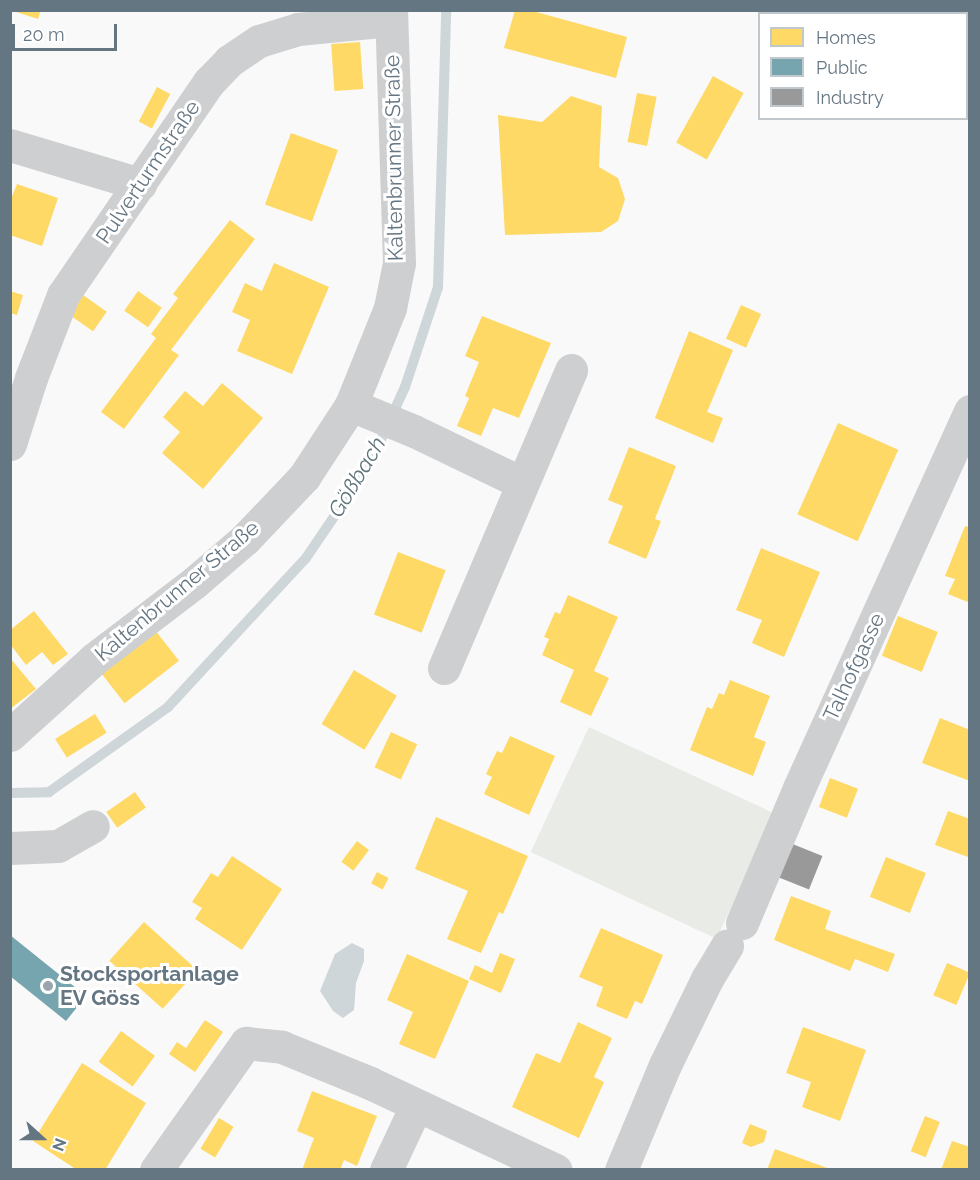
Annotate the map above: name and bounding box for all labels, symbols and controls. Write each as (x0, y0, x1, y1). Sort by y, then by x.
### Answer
scale bar (15, 12, 120, 50)
legend (758, 12, 968, 120)
text: 20 m (23, 24, 65, 45)
text: Homes (816, 27, 876, 48)
street label: Kaltenbrunner Straße (380, 54, 408, 262)
text: Public (816, 57, 868, 78)
text: Industry (816, 87, 884, 108)
street label: Pulverturmstraße (91, 96, 205, 248)
water label: Gößbach (323, 432, 391, 522)
street label: Kaltenbrunner Straße (90, 515, 264, 667)
street label: Talhofgasse (818, 609, 890, 725)
place label: Stocksportanlage EV Göss (60, 961, 239, 1011)
marker: Stocksportanlage EV Göss (41, 979, 55, 993)
north arrow (12, 1108, 72, 1168)
text: N (48, 1136, 70, 1154)

